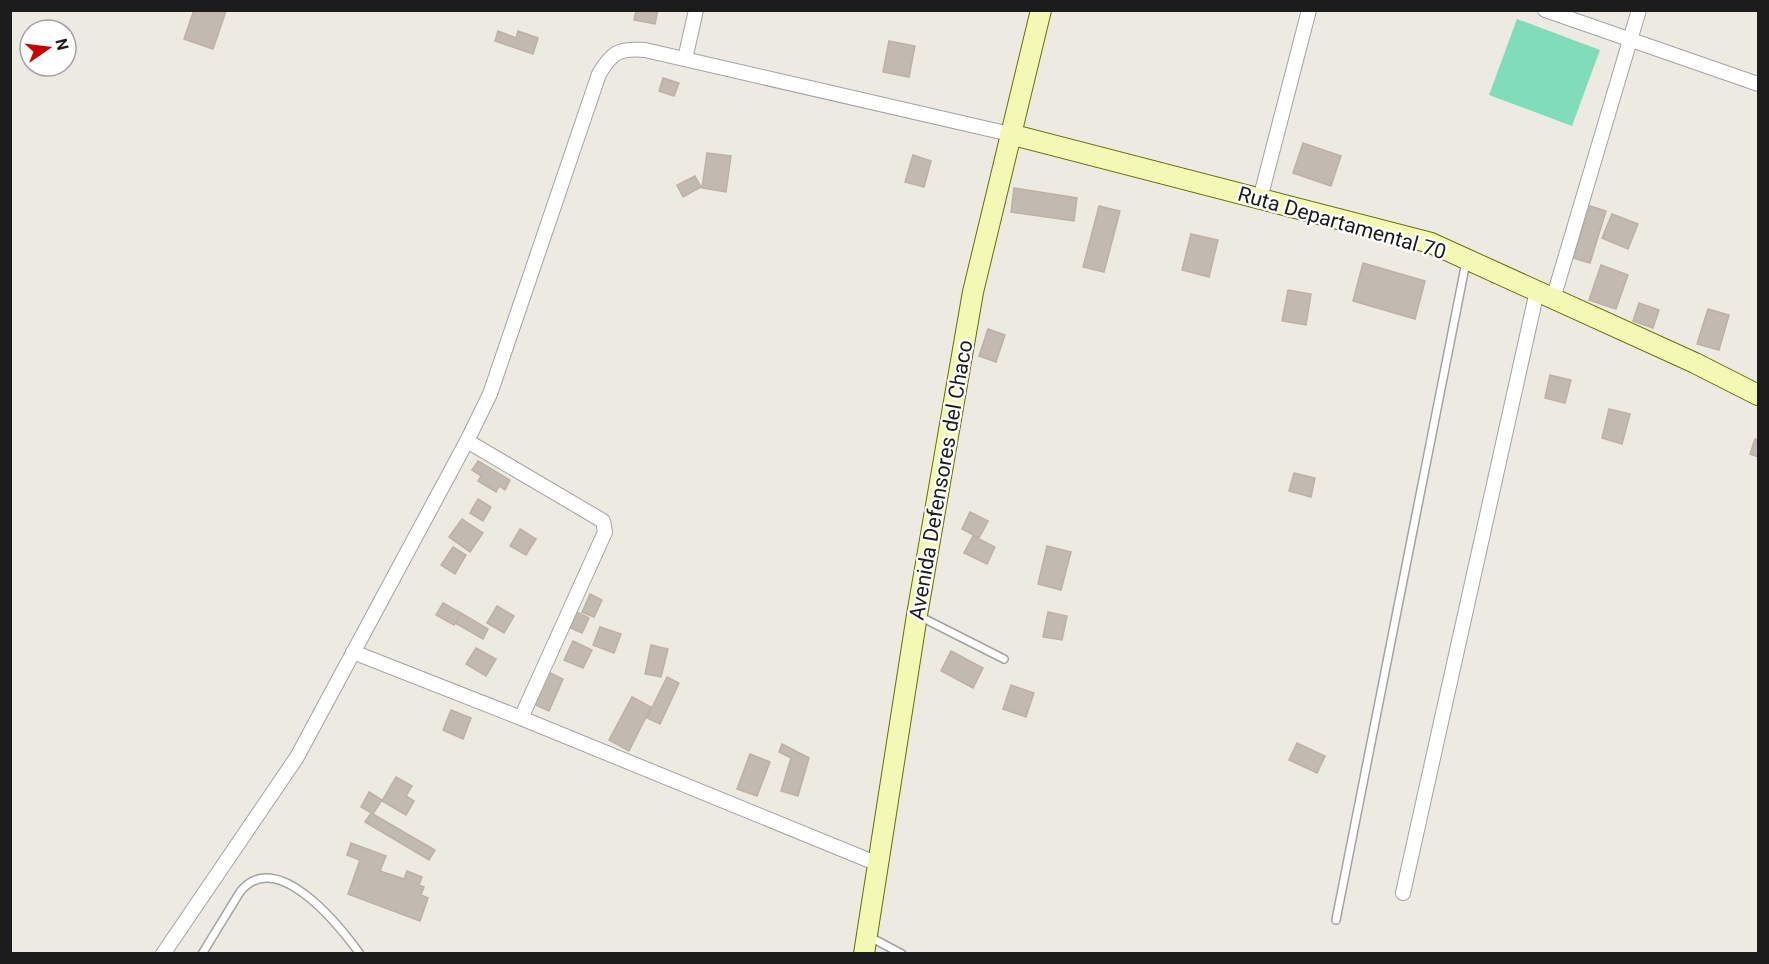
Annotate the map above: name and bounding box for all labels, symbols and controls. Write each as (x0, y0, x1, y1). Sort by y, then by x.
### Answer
north arrow (18, 18, 78, 78)
text: N (51, 37, 73, 52)
street label: Ruta Departamental 70 (1235, 182, 1449, 264)
street label: Avenida Defensores del Chaco (905, 338, 977, 622)

